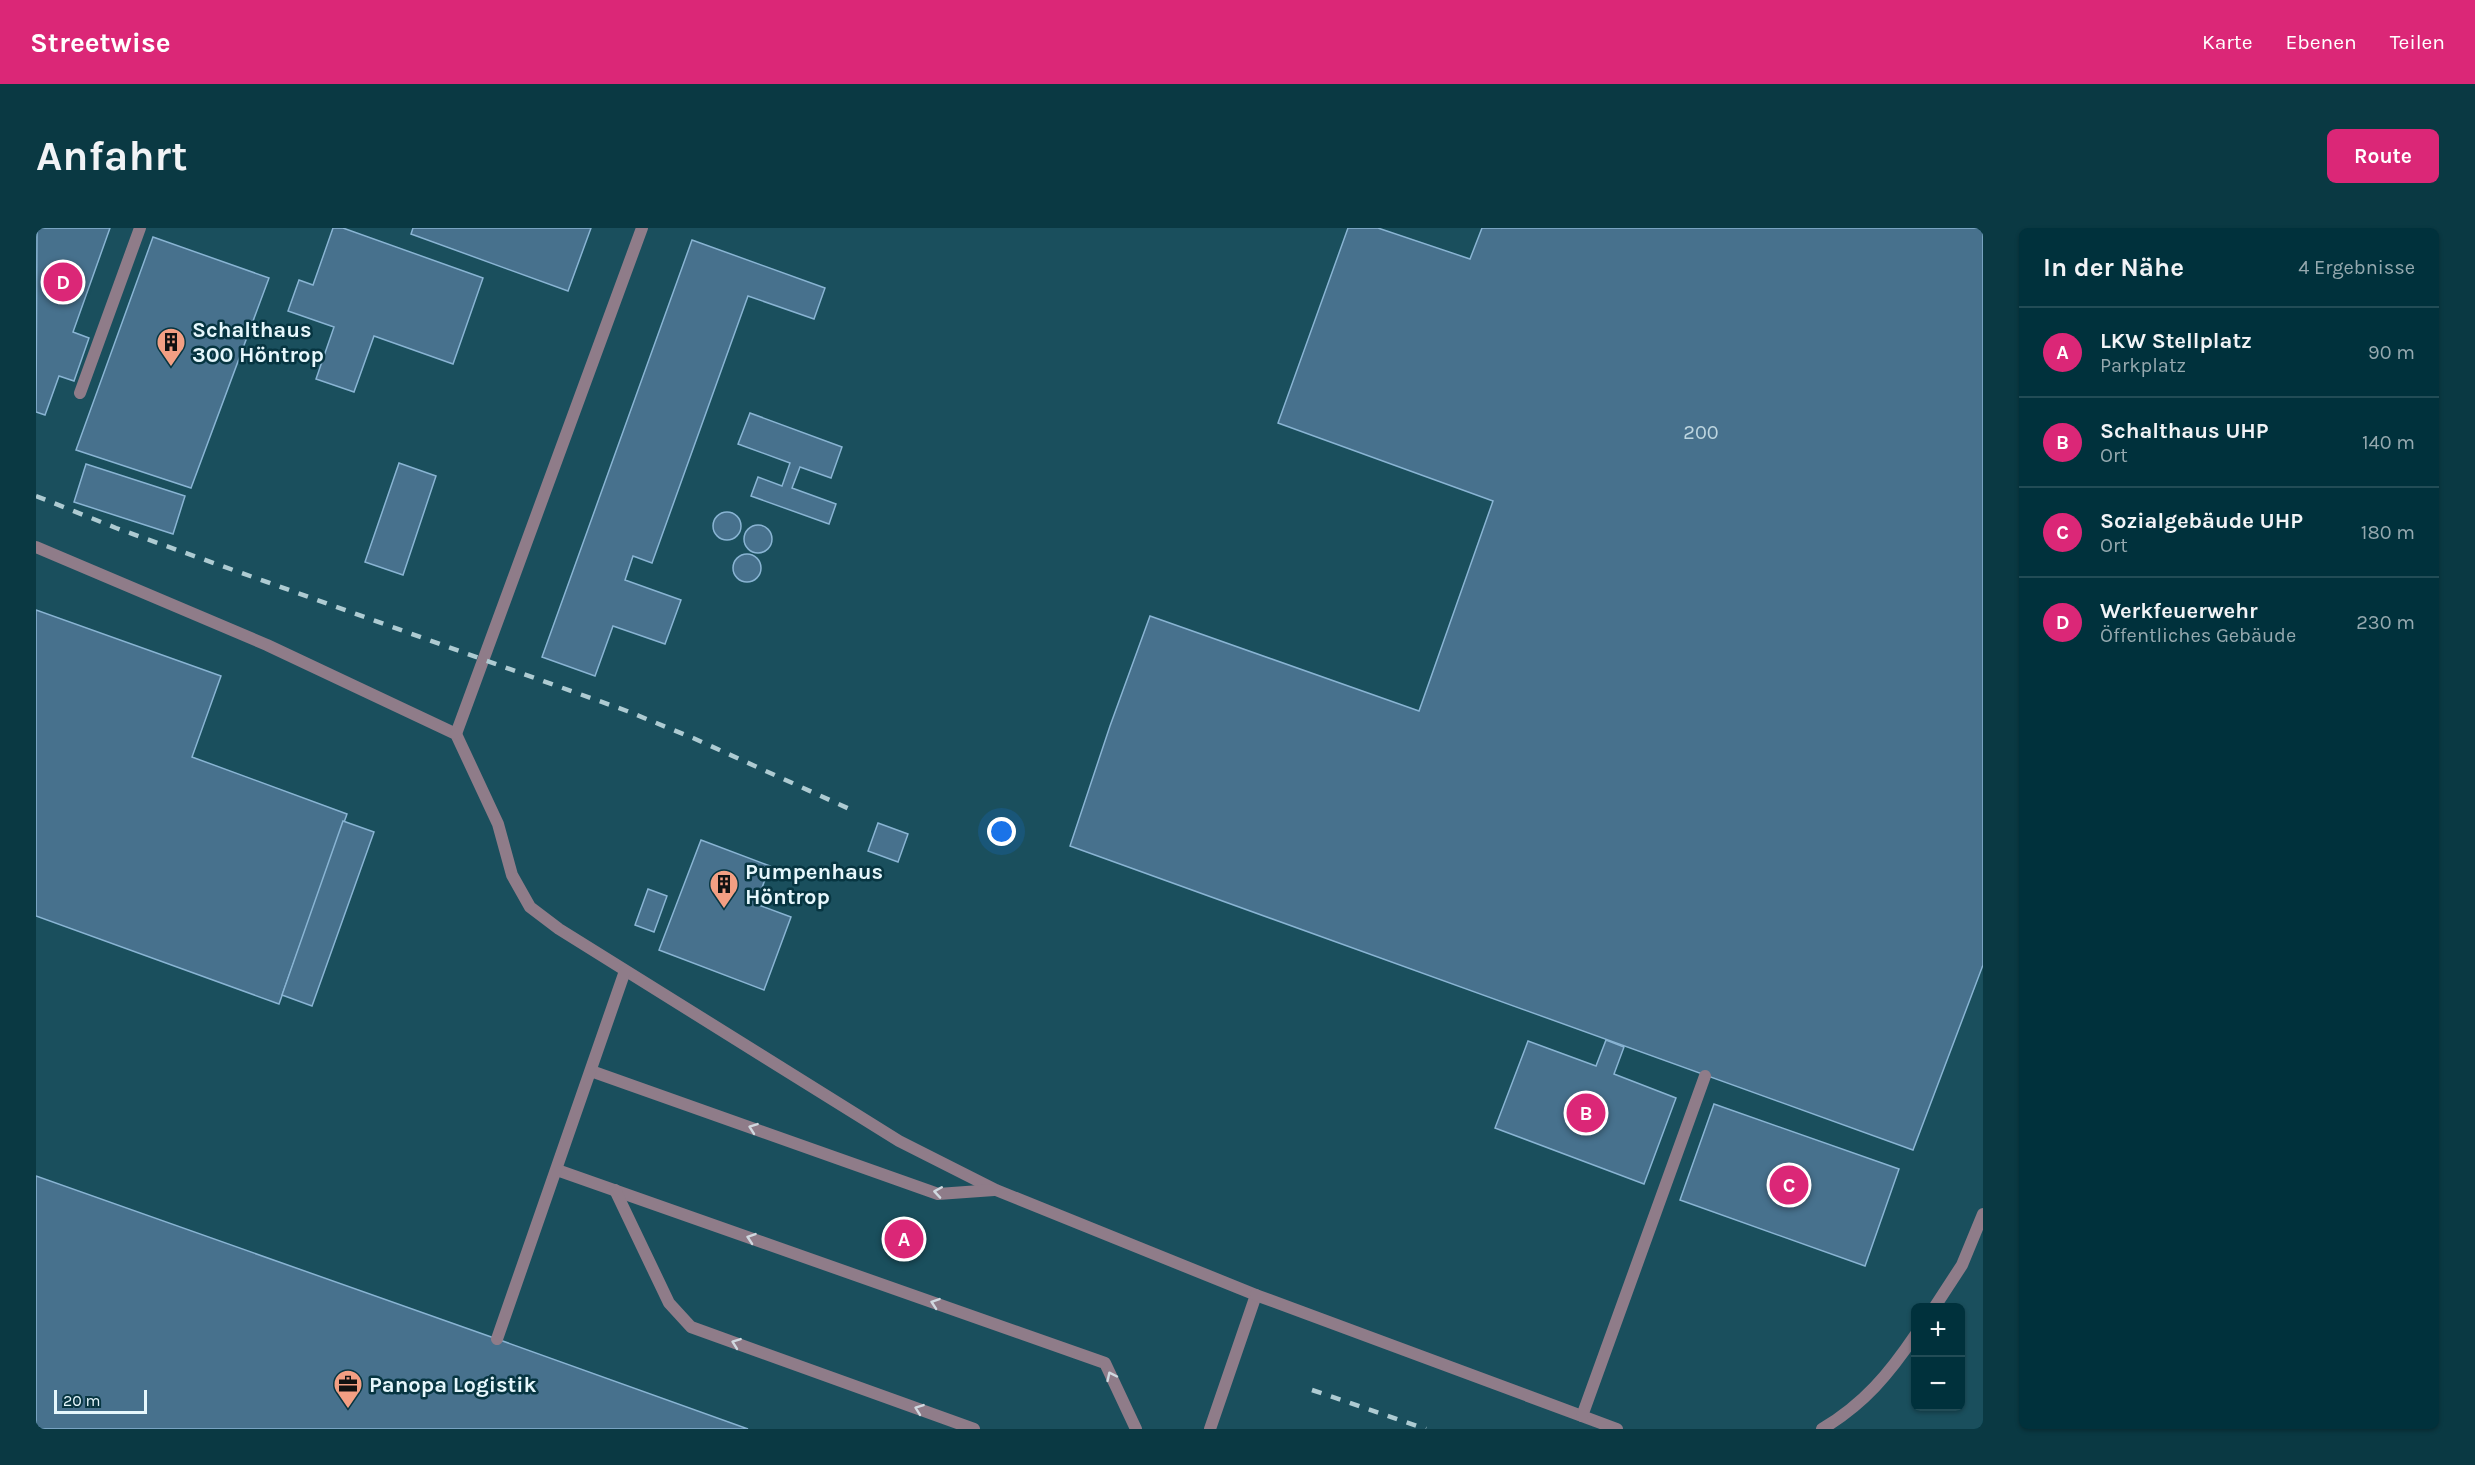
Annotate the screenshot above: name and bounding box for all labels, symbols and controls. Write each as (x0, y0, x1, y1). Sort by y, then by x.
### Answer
text: Streetwise (30, 26, 171, 59)
text: Karte (2202, 30, 2253, 54)
text: Ebenen (2286, 30, 2357, 54)
text: Teilen (2390, 30, 2445, 54)
button: Route (2327, 129, 2439, 183)
text: Anfahrt (36, 131, 188, 181)
text: In der Nähe (2043, 252, 2184, 283)
text: 4 Ergebnisse (2298, 256, 2415, 279)
pin: D (44, 260, 82, 304)
place label: Schalthaus 300 Höntrop (192, 317, 324, 368)
building icon: Schalthaus 300 Höntrop (155, 326, 187, 368)
text: LKW Stellplatz (2100, 328, 2252, 354)
text: A (2056, 341, 2069, 364)
text: 90 m (2368, 341, 2415, 364)
text: Parkplatz (2100, 354, 2186, 377)
text: Schalthaus UHP (2100, 418, 2269, 444)
house number: 200 (1683, 421, 1719, 444)
text: B (2056, 431, 2069, 454)
text: 140 m (2362, 431, 2415, 454)
text: Ort (2100, 444, 2128, 467)
text: Sozialgebäude UHP (2100, 508, 2303, 534)
text: C (2056, 521, 2069, 544)
text: 180 m (2361, 521, 2415, 544)
text: Ort (2100, 534, 2128, 557)
text: Werkfeuerwehr (2100, 598, 2258, 624)
text: D (2056, 611, 2069, 634)
text: 230 m (2356, 611, 2415, 634)
text: Öffentliches Gebäude (2100, 624, 2296, 647)
your location (987, 817, 1016, 846)
place label: Pumpenhaus Höntrop (745, 859, 883, 910)
building icon: Pumpenhaus Höntrop (708, 868, 740, 910)
pin: B (1566, 1090, 1606, 1136)
one-way arrow (749, 1123, 759, 1136)
pin: C (1770, 1162, 1808, 1208)
one-way arrow (933, 1186, 942, 1198)
pin: A (884, 1216, 924, 1262)
one-way arrow (746, 1232, 757, 1245)
one-way arrow (930, 1297, 941, 1310)
map controls (1911, 1303, 1965, 1411)
button: + (1911, 1303, 1965, 1357)
one-way arrow (731, 1338, 742, 1351)
button: − (1911, 1357, 1965, 1411)
office icon: Panopa Logistik (332, 1368, 364, 1410)
one-way arrow (1107, 1371, 1119, 1382)
place label: Panopa Logistik (369, 1372, 537, 1398)
scale bar (54, 1387, 147, 1414)
text: 20 m (63, 1391, 101, 1410)
one-way arrow (914, 1404, 925, 1417)

